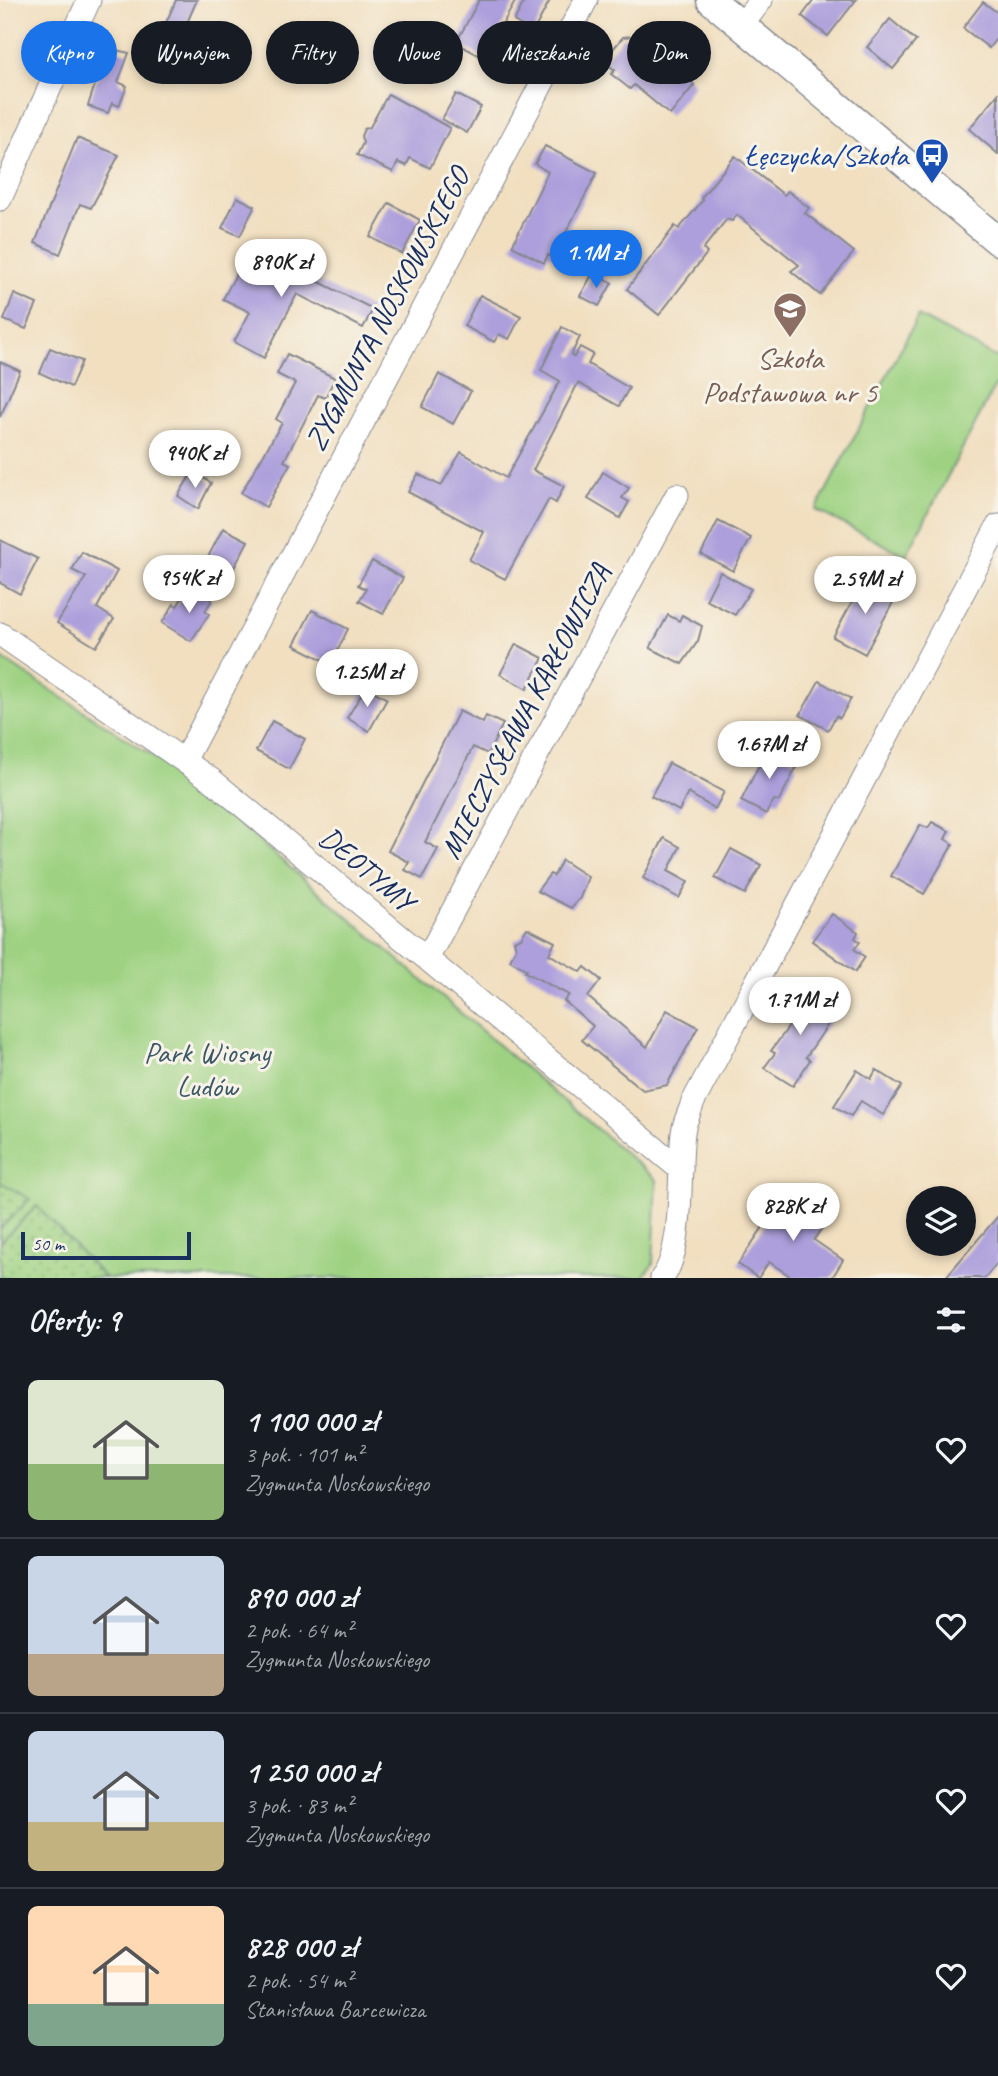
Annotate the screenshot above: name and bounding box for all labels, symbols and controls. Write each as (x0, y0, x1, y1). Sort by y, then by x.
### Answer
chip: Kupno (21, 21, 117, 84)
chip: Wynajem (131, 21, 252, 84)
chip: Filtry (266, 21, 359, 84)
chip: Nowe (373, 21, 463, 84)
chip: Mieszkanie (477, 21, 613, 84)
chip: Dom (627, 21, 711, 84)
place label: Łęczycka/Szkoła (745, 136, 910, 174)
bus stop icon: Łęczycka/Szkoła (913, 136, 951, 185)
street label: ZYGMUNTA NOSKOWSKIEGO (296, 158, 479, 457)
pin: 1.1M zł (531, 230, 661, 290)
text: 1.1M zł (566, 238, 626, 267)
pin: 890K zł (216, 240, 346, 299)
text: 890K zł (251, 247, 311, 276)
school or university icon: Szkoła Podstawowa nr 5 (771, 290, 809, 339)
place label: Szkoła Podstawowa nr 5 (703, 339, 879, 411)
pin: 940K zł (130, 430, 260, 490)
text: 940K zł (165, 438, 225, 467)
pin: 954K zł (124, 556, 254, 615)
street label: MIECZYSŁAWA KARŁOWICZA (431, 556, 619, 865)
pin: 2.59M zł (793, 556, 937, 616)
text: 954K zł (159, 563, 219, 592)
text: 2.59M zł (830, 564, 900, 593)
pin: 1.25M zł (295, 650, 439, 709)
text: 1.25M zł (332, 657, 402, 686)
pin: 1.67M zł (697, 722, 841, 781)
text: 1.67M zł (734, 729, 804, 758)
street label: DEOTYMY (312, 818, 426, 923)
pin: 1.71M zł (728, 978, 872, 1037)
text: 1.71M zł (765, 985, 835, 1014)
park label: Park Wiosny Ludów (144, 1033, 272, 1105)
pin: 828K zł (728, 1184, 858, 1243)
map controls (906, 1186, 976, 1256)
button: layers (906, 1186, 976, 1256)
text: 828K zł (763, 1191, 823, 1220)
scale bar (21, 1229, 191, 1261)
text: 50 m (32, 1232, 64, 1256)
text: Oferty: 9 (28, 1301, 120, 1339)
icon: filters (932, 1301, 970, 1339)
text: 1 100 000 zł (245, 1402, 377, 1440)
icon: home (84, 1408, 168, 1492)
icon: heart (932, 1431, 970, 1469)
text: 3 pok. · 101 m² (245, 1440, 363, 1469)
text: Zygmunta Noskowskiego (245, 1469, 429, 1498)
text: 890 000 zł (245, 1578, 356, 1616)
icon: home (84, 1584, 168, 1668)
icon: heart (932, 1607, 970, 1645)
text: 2 pok. · 64 m² (245, 1616, 353, 1645)
text: Zygmunta Noskowskiego (245, 1645, 429, 1674)
text: 1 250 000 zł (245, 1753, 377, 1791)
icon: home (84, 1759, 168, 1843)
icon: heart (932, 1782, 970, 1820)
text: 3 pok. · 83 m² (245, 1791, 353, 1820)
text: Zygmunta Noskowskiego (245, 1820, 429, 1849)
text: 828 000 zł (245, 1928, 357, 1966)
icon: home (84, 1934, 168, 2018)
icon: heart (932, 1957, 970, 1995)
text: 2 pok. · 54 m² (245, 1966, 353, 1995)
text: Stanisława Barcewicza (245, 1995, 425, 2024)

